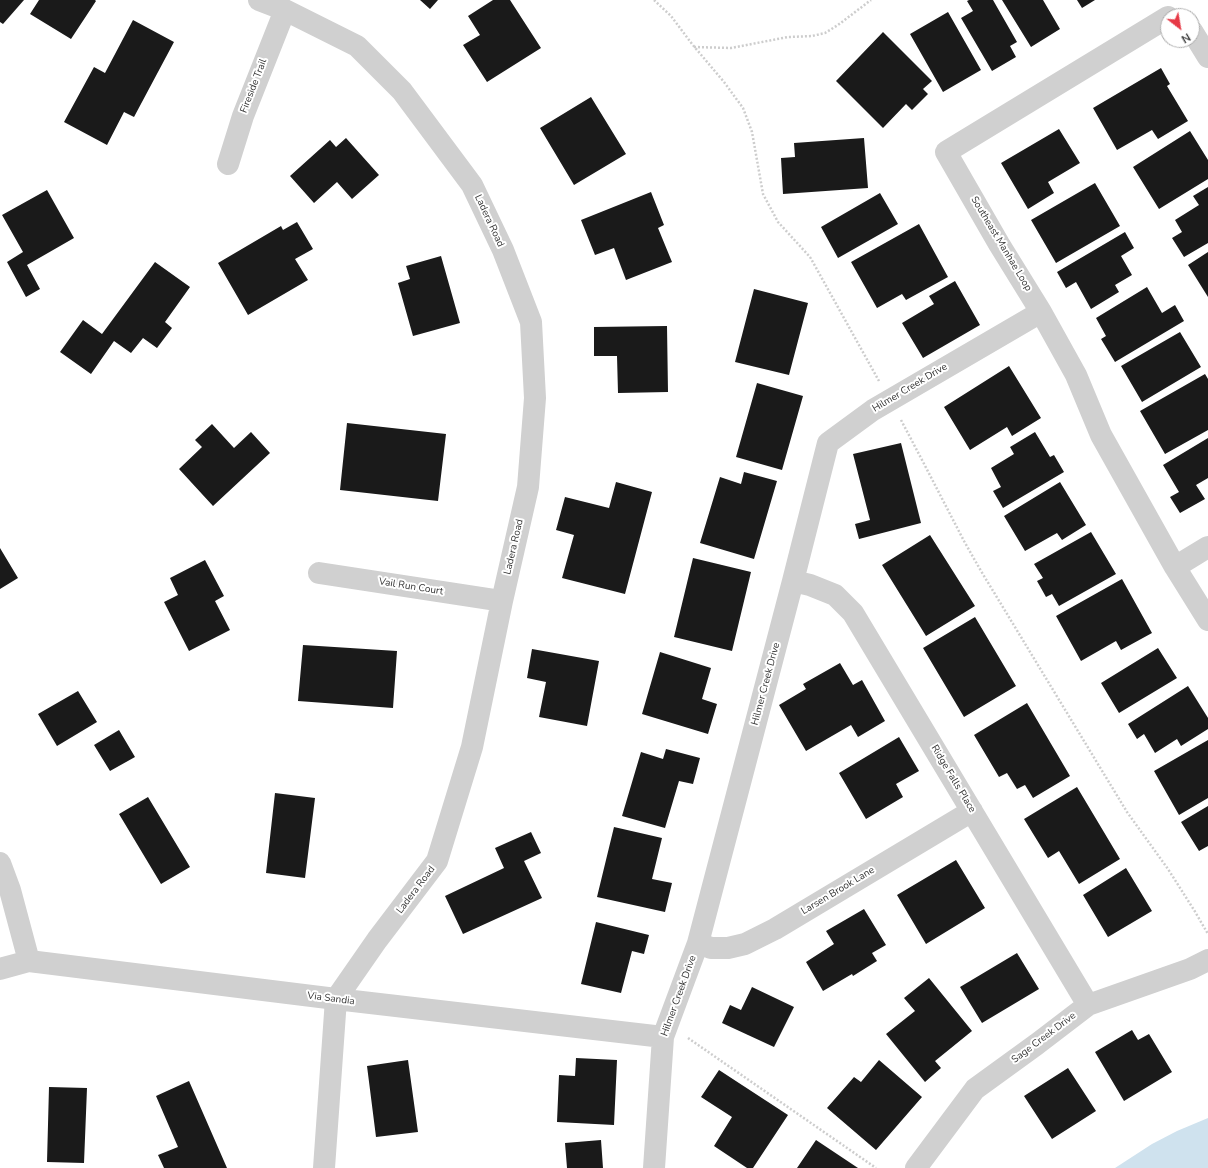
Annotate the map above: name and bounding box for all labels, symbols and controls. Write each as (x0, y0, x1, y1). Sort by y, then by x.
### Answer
north arrow (1160, 8, 1200, 48)
text: N (1179, 29, 1193, 46)
street label: Fireside Trail (238, 57, 270, 115)
street label: Ladera Road (472, 193, 506, 249)
street label: Southeast Manhae Loop (968, 194, 1034, 294)
street label: Hilmer Creek Drive (870, 361, 950, 415)
street label: Ladera Road (502, 518, 526, 576)
street label: Vail Run Court (378, 576, 444, 598)
street label: Hilmer Creek Drive (749, 641, 783, 727)
street label: Ridge Falls Place (928, 743, 978, 815)
street label: Ladera Road (394, 864, 438, 916)
street label: Larsen Brook Lane (799, 864, 877, 918)
street label: Hilmer Creek Drive (659, 954, 699, 1038)
street label: Via Sandia (307, 990, 355, 1008)
street label: Sage Creek Drive (1009, 1010, 1079, 1066)

